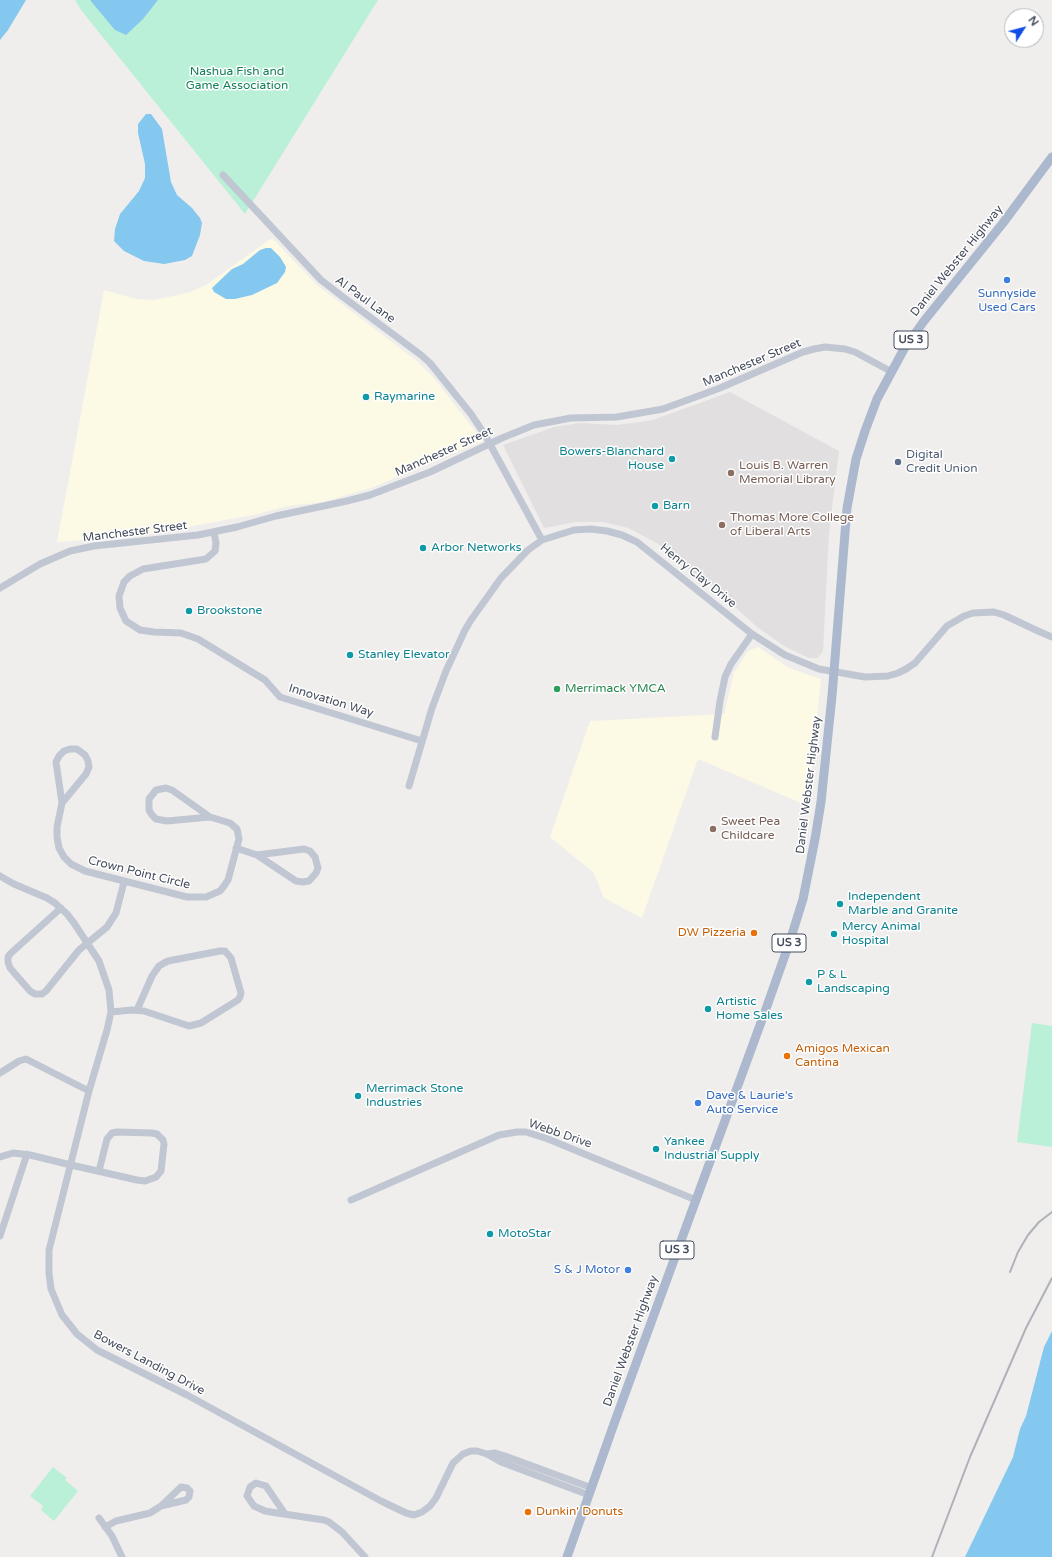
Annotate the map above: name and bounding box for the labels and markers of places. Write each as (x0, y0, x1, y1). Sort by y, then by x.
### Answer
marker: Sunnyside Used Cars (1002, 275, 1012, 285)
place label: Sunnyside Used Cars (978, 287, 1036, 315)
place label: Raymarine (374, 390, 435, 404)
marker: Raymarine (361, 392, 371, 402)
place label: Bowers-Blanchard House (559, 445, 664, 473)
place label: Digital Credit Union (906, 448, 978, 476)
marker: Bowers-Blanchard House (667, 454, 677, 464)
marker: Digital Credit Union (893, 457, 903, 467)
place label: Louis B. Warren Memorial Library (739, 459, 836, 487)
marker: Louis B. Warren Memorial Library (726, 468, 736, 478)
place label: Barn (663, 499, 690, 513)
marker: Barn (650, 501, 660, 511)
place label: Thomas More College of Liberal Arts (730, 511, 854, 539)
marker: Thomas More College of Liberal Arts (717, 520, 727, 530)
place label: Arbor Networks (431, 541, 521, 555)
marker: Arbor Networks (418, 543, 428, 553)
place label: Brookstone (197, 604, 262, 618)
marker: Brookstone (184, 606, 194, 616)
place label: Stanley Elevator (358, 648, 450, 662)
marker: Stanley Elevator (345, 650, 355, 660)
place label: Merrimack YMCA (565, 682, 666, 696)
marker: Merrimack YMCA (552, 684, 562, 694)
place label: Sweet Pea Childcare (721, 815, 780, 843)
marker: Sweet Pea Childcare (708, 824, 718, 834)
place label: Independent Marble and Granite (848, 890, 958, 918)
marker: Independent Marble and Granite (835, 899, 845, 909)
place label: Mercy Animal Hospital (842, 920, 921, 948)
place label: DW Pizzeria (678, 926, 746, 940)
marker: DW Pizzeria (749, 928, 759, 938)
marker: Mercy Animal Hospital (829, 929, 839, 939)
place label: P & L Landscaping (817, 968, 890, 996)
marker: P & L Landscaping (804, 977, 814, 987)
place label: Artistic Home Sales (716, 995, 783, 1023)
marker: Artistic Home Sales (703, 1004, 713, 1014)
place label: Amigos Mexican Cantina (795, 1042, 890, 1070)
marker: Amigos Mexican Cantina (782, 1051, 792, 1061)
place label: Merrimack Stone Industries (366, 1082, 463, 1110)
place label: Dave & Laurie's Auto Service (706, 1089, 793, 1117)
marker: Merrimack Stone Industries (353, 1091, 363, 1101)
marker: Dave & Laurie's Auto Service (693, 1098, 703, 1108)
place label: Yankee Industrial Supply (664, 1135, 759, 1163)
marker: Yankee Industrial Supply (651, 1144, 661, 1154)
place label: MotoStar (498, 1227, 551, 1241)
marker: MotoStar (485, 1229, 495, 1239)
place label: S & J Motor (554, 1263, 620, 1277)
marker: S & J Motor (623, 1265, 633, 1275)
place label: Dunkin' Donuts (536, 1505, 623, 1519)
marker: Dunkin' Donuts (523, 1507, 533, 1517)

